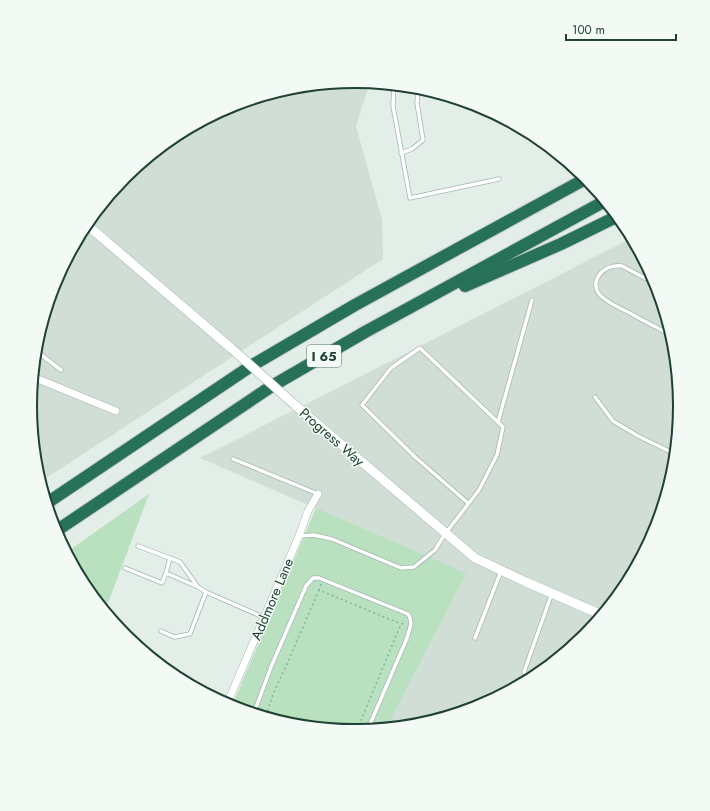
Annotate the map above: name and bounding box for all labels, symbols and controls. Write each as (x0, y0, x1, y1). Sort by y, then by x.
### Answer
scale bar (566, 16, 676, 42)
text: 100 m (572, 21, 605, 39)
road number: I 65 (307, 345, 341, 367)
street label: Progress Way (295, 403, 369, 471)
street label: Addmore Lane (246, 555, 298, 643)

